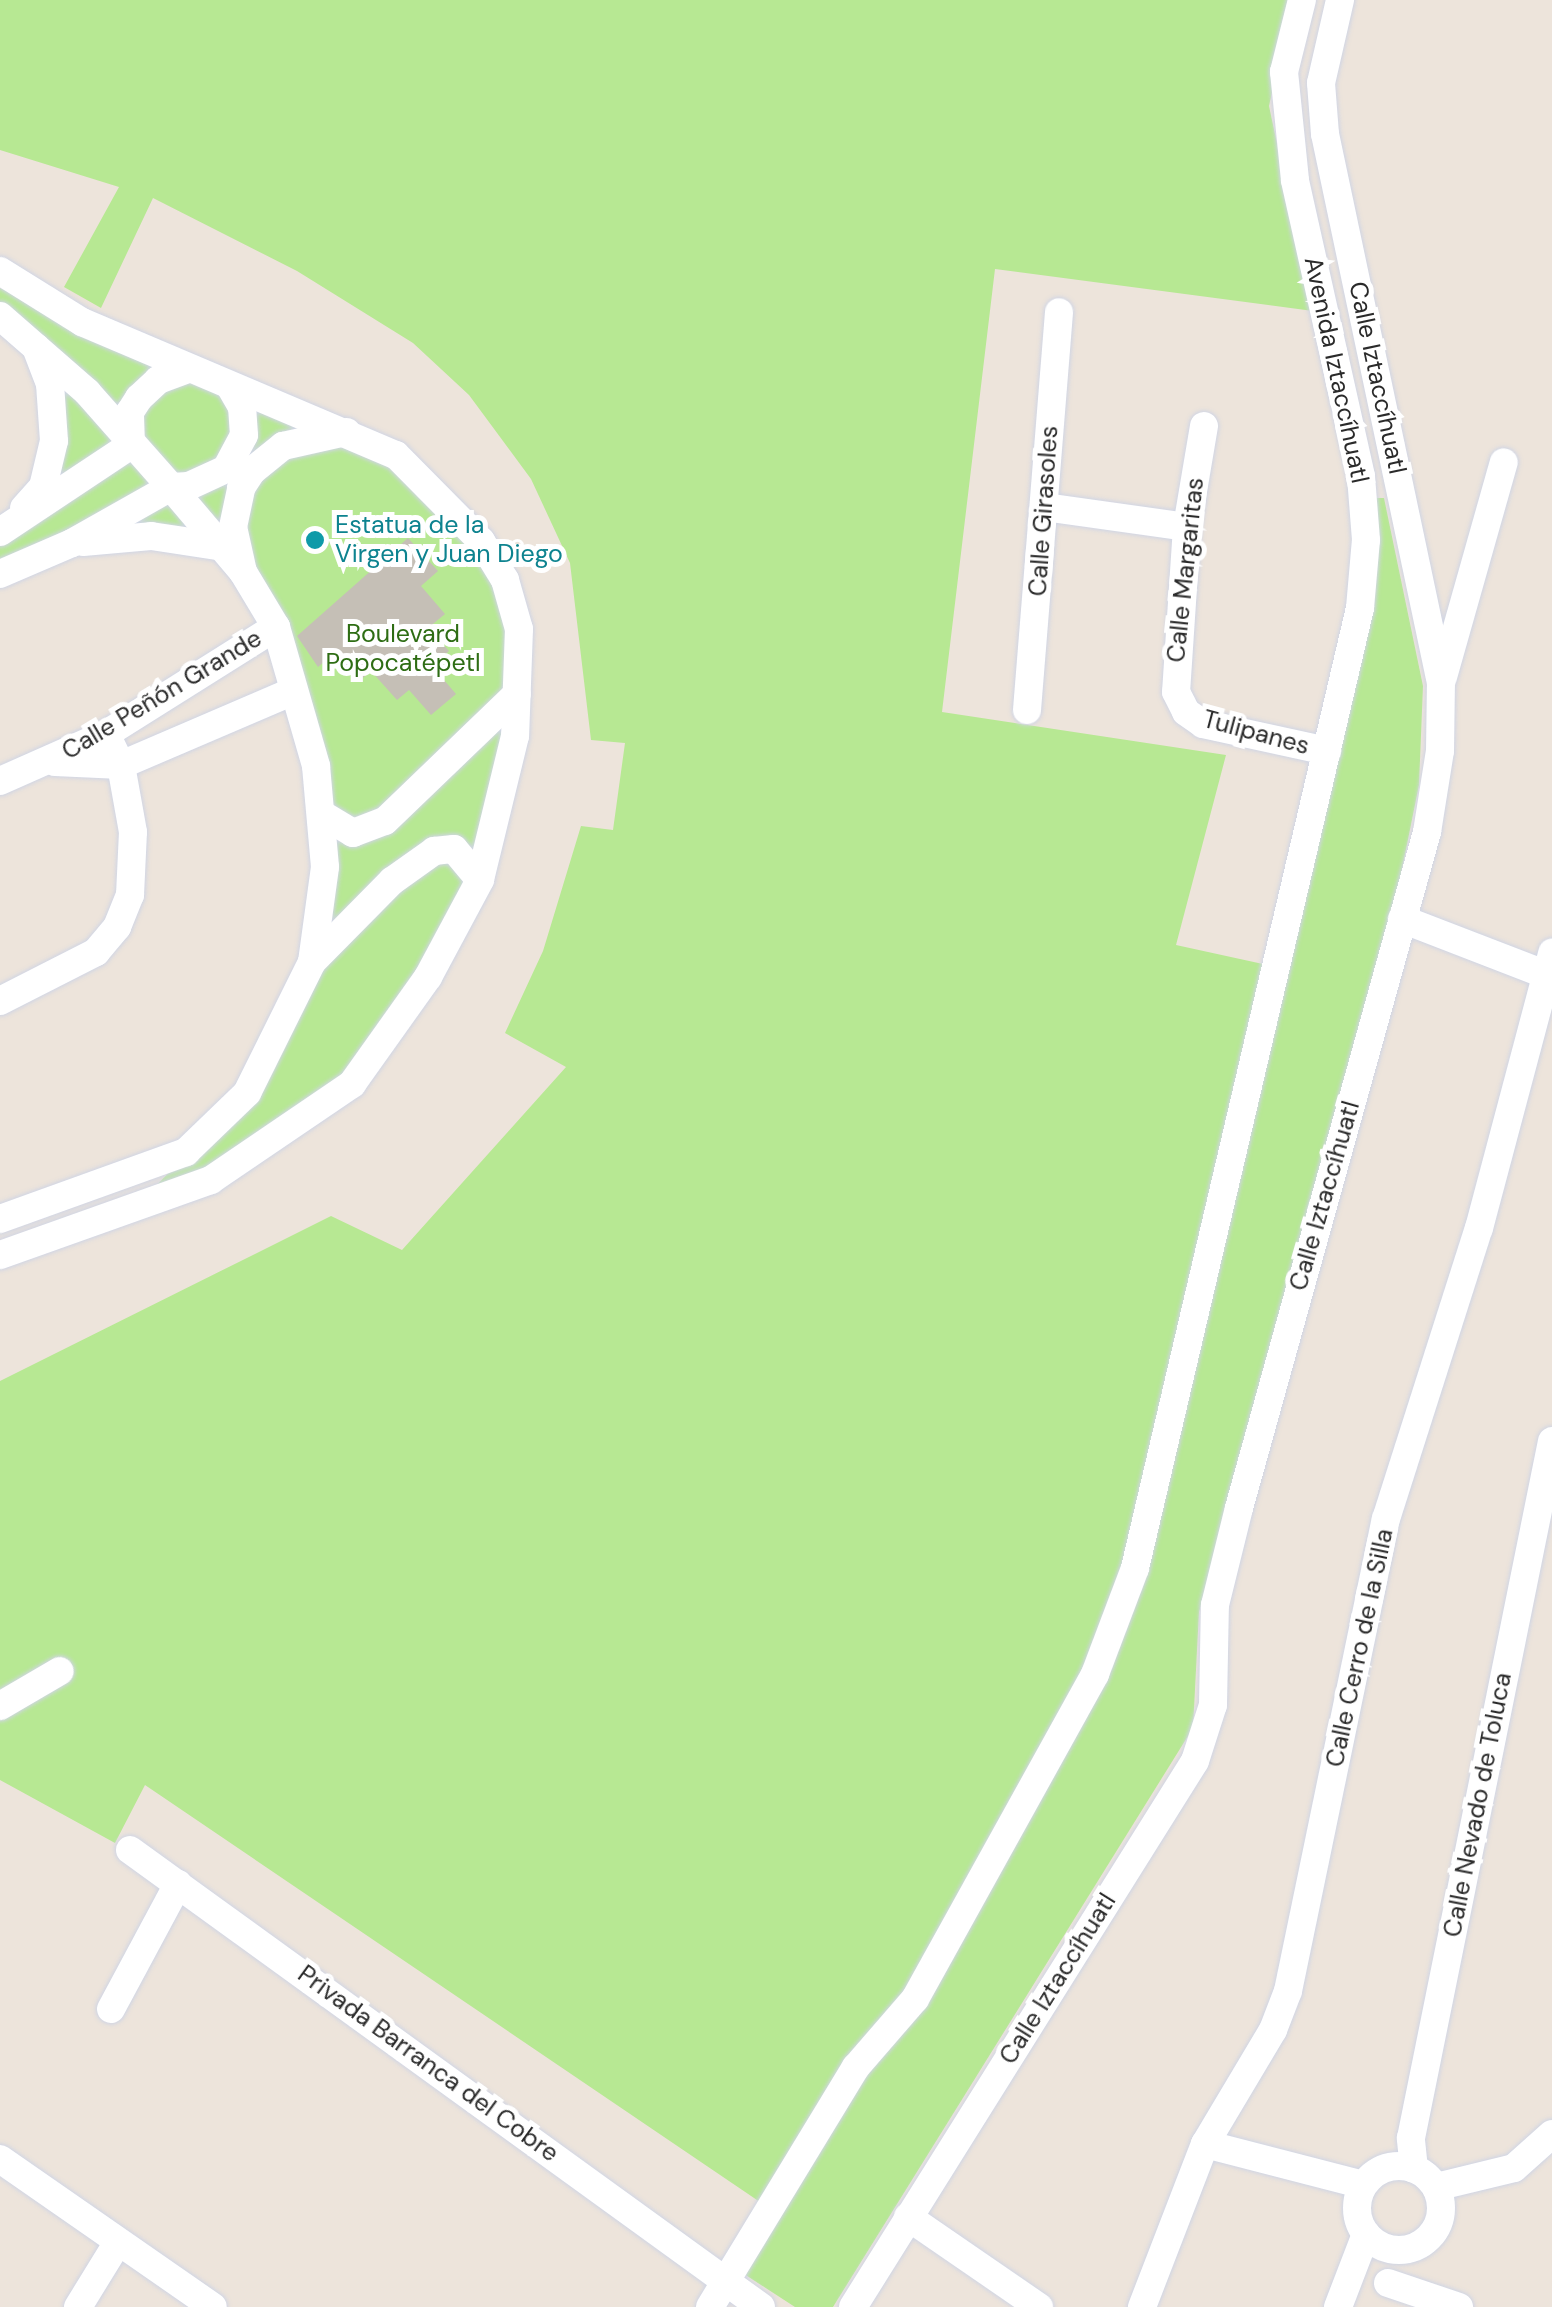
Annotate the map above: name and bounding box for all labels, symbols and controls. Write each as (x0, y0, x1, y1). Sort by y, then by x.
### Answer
street label: Avenida Iztaccíhuatl (1297, 254, 1375, 486)
street label: Calle Iztaccíhuatl (1342, 279, 1412, 477)
street label: Calle Girasoles (1023, 425, 1065, 597)
street label: Calle Margaritas (1161, 476, 1211, 664)
place label: Estatua de la Virgen y Juan Diego (335, 511, 563, 570)
marker: Estatua de la Virgen y Juan Diego (304, 529, 326, 551)
park label: Boulevard Popocatépetl (325, 620, 481, 679)
street label: Calle Peñón Grande (57, 624, 267, 766)
street label: Tulipanes (1199, 704, 1313, 762)
street label: Calle Iztaccíhuatl (1284, 1098, 1366, 1294)
street label: Calle Cerro de la Silla (1320, 1526, 1400, 1770)
street label: Calle Nevado de Toluca (1438, 1670, 1518, 1940)
street label: Calle Iztaccíhuatl (993, 1888, 1123, 2070)
street label: Privada Barranca del Cobre (292, 1959, 564, 2169)

